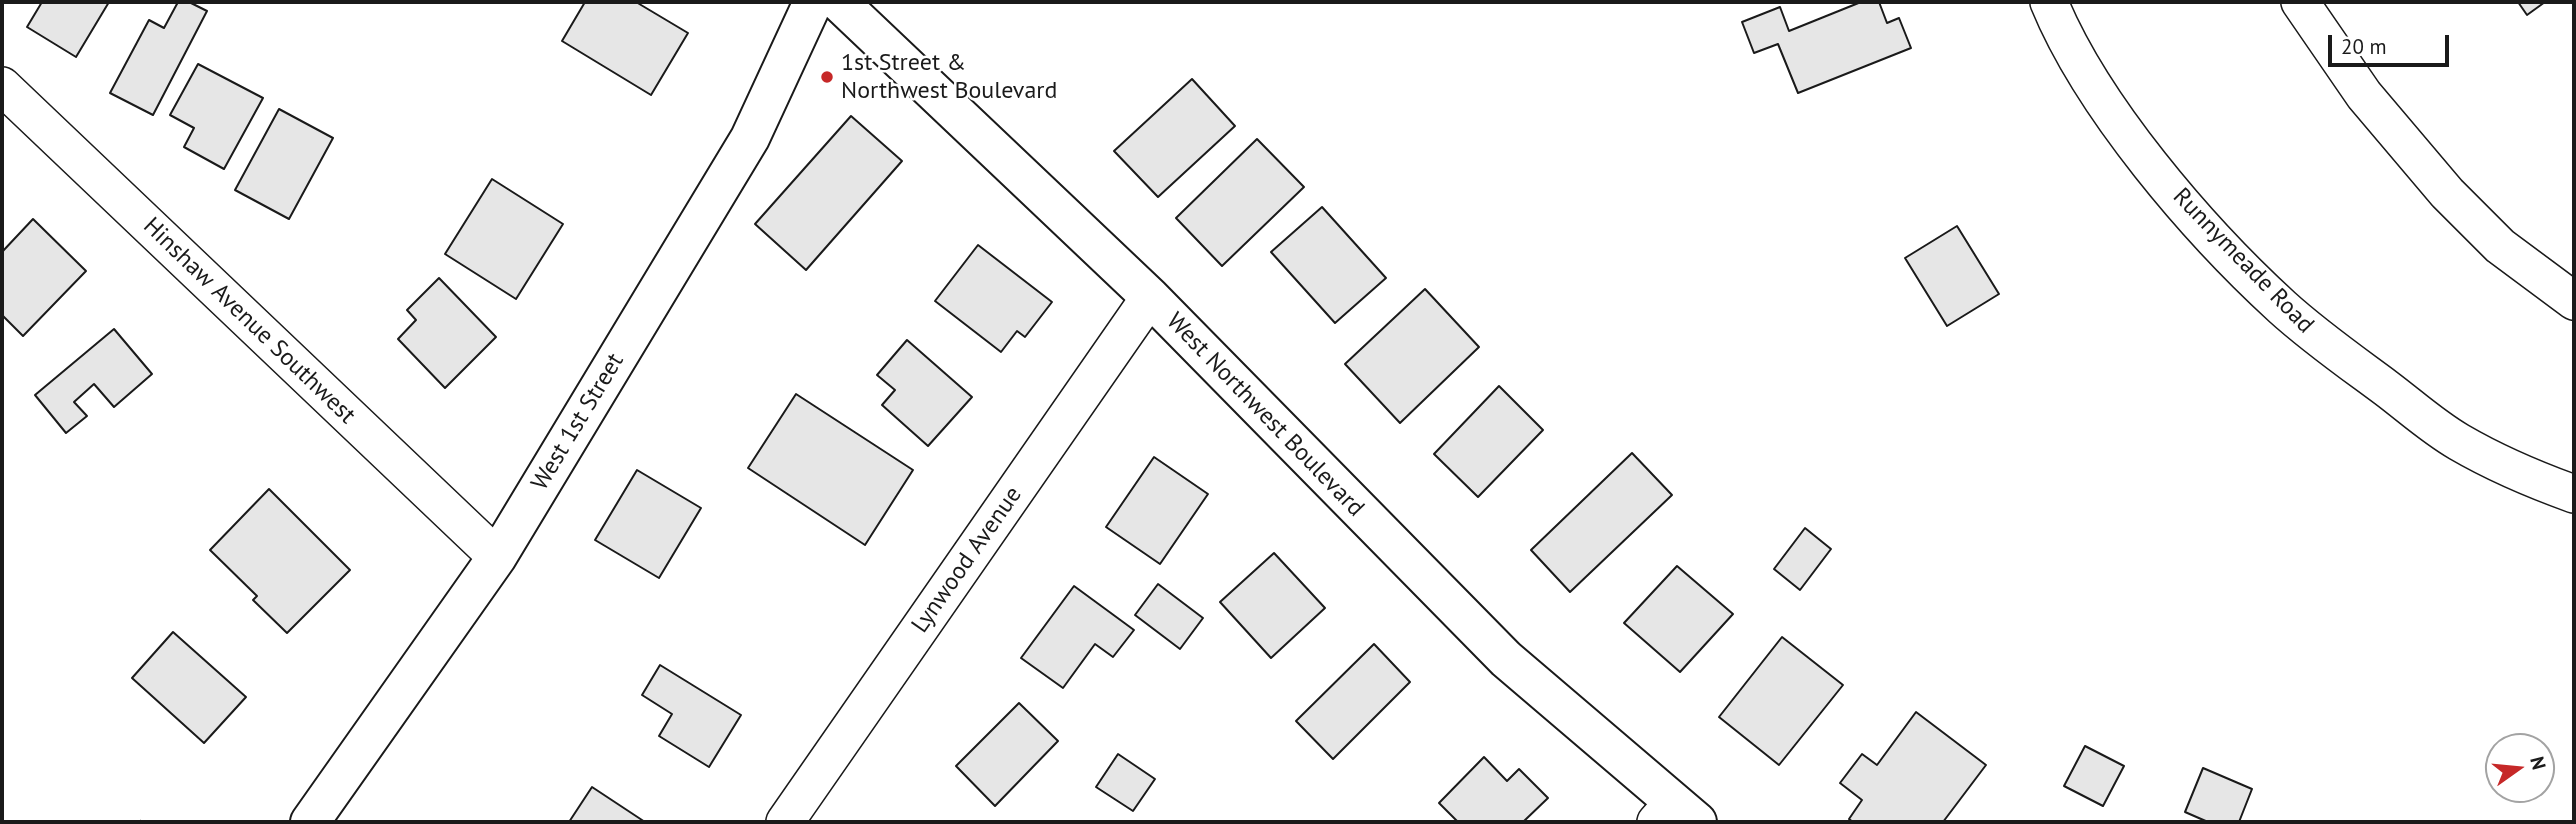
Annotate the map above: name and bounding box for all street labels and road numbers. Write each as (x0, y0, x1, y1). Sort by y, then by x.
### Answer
street label: Runnymeade Road (2167, 183, 2319, 339)
street label: Hinshaw Avenue Southwest (137, 212, 361, 430)
street label: West Northwest Boulevard (1160, 307, 1370, 523)
street label: West 1st Street (526, 348, 630, 496)
street label: Lynwood Avenue (906, 481, 1028, 639)

